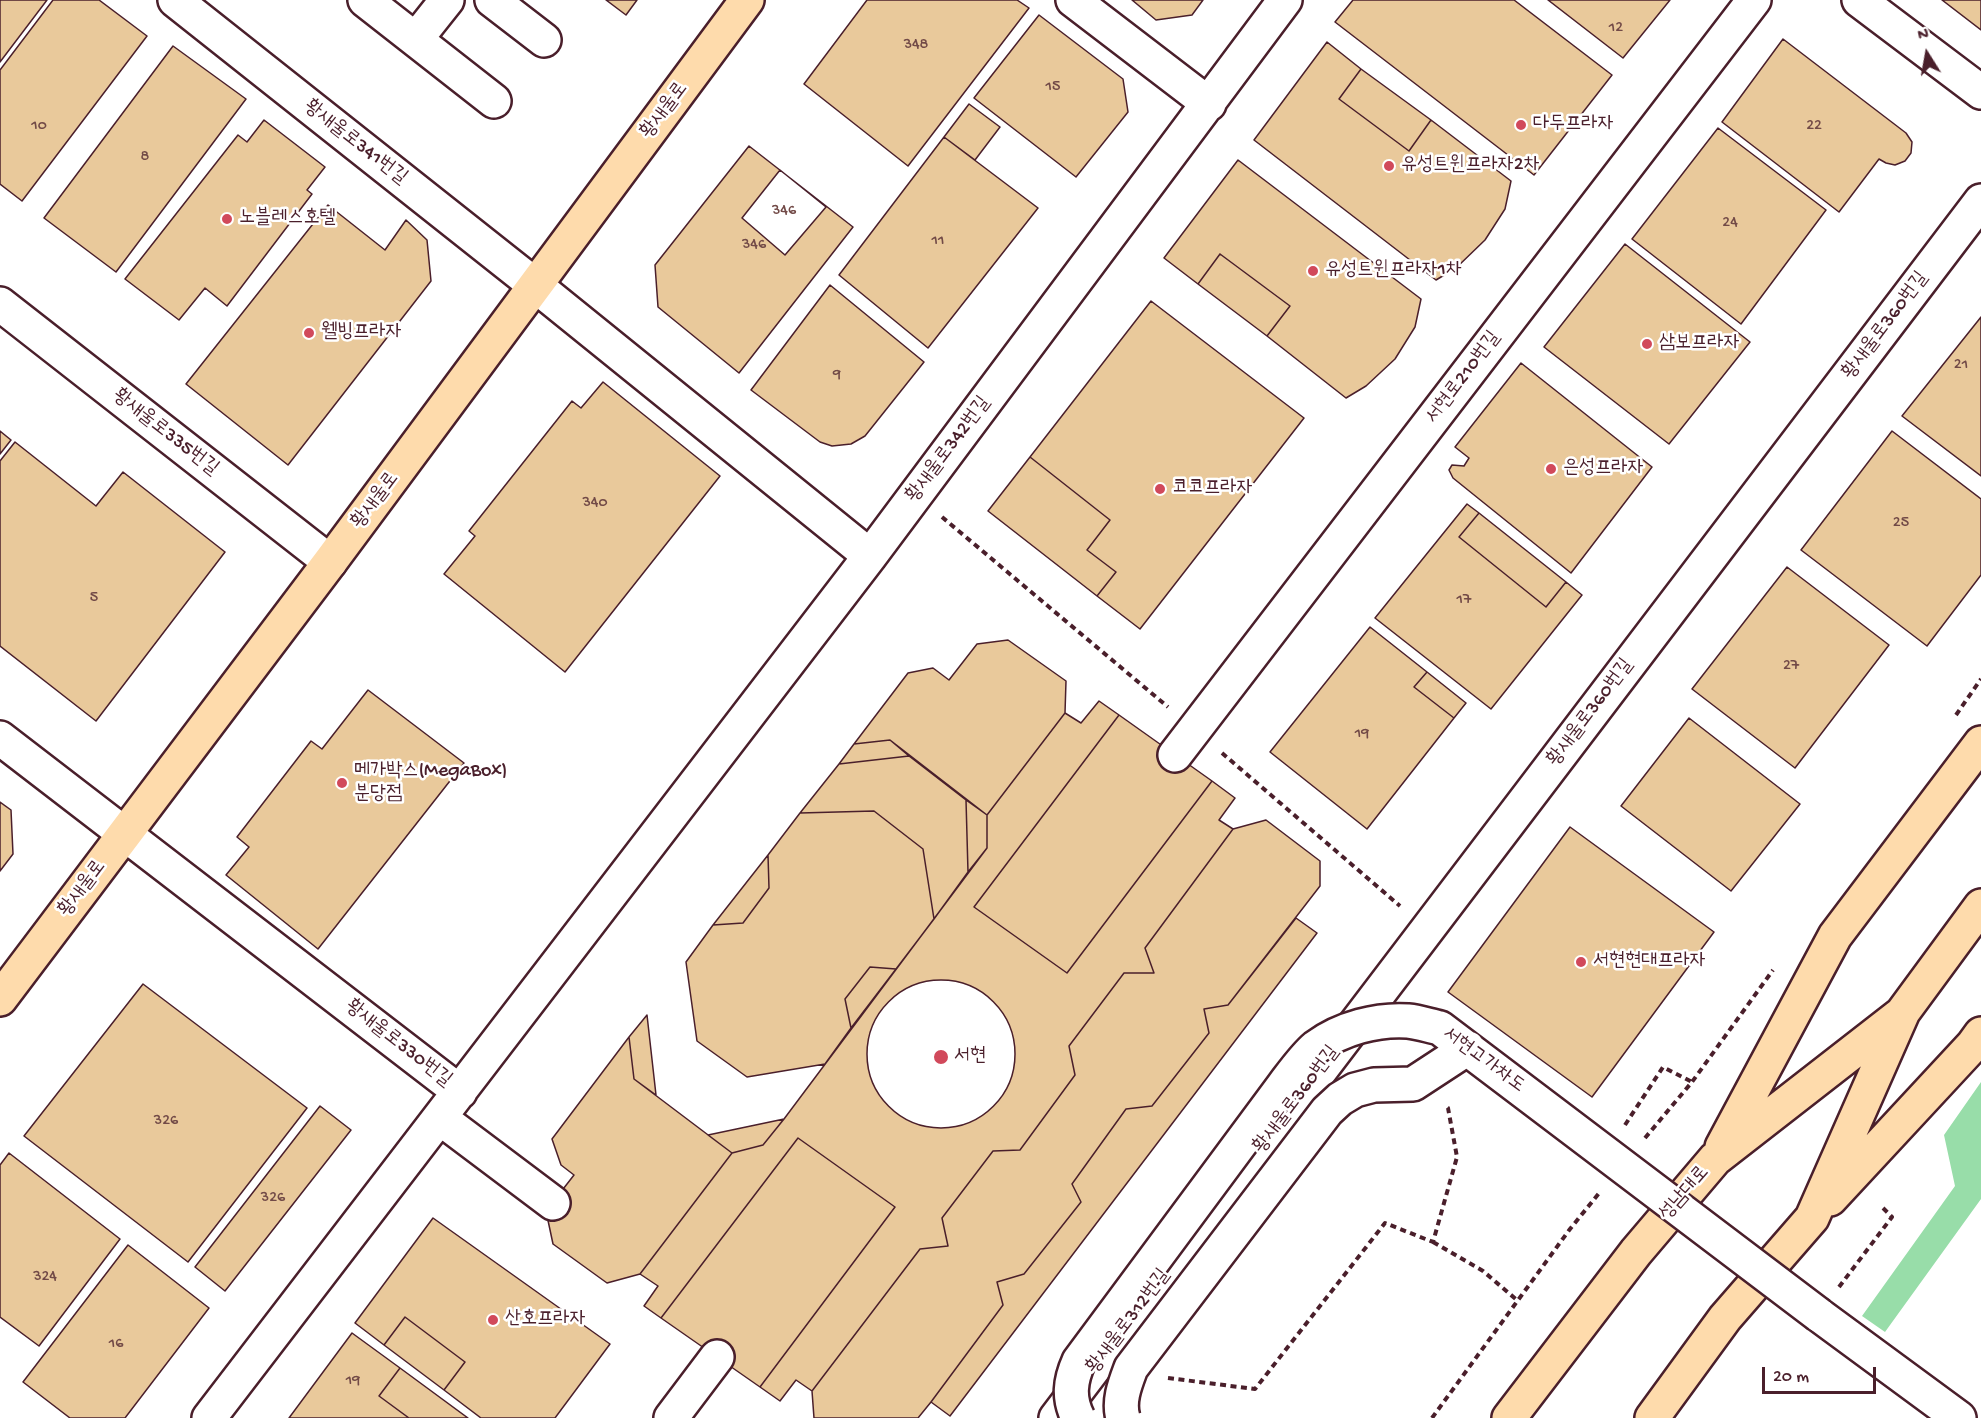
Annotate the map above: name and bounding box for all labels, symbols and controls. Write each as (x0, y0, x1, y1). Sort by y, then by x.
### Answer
house number: 12 (1609, 19, 1623, 39)
north arrow (1897, 24, 1957, 84)
text: N (1917, 26, 1930, 46)
house number: 348 (904, 36, 928, 56)
street label: 황새울로 (636, 78, 694, 144)
house number: 15 (1046, 78, 1060, 98)
street label: 황새울로341번길 (299, 95, 411, 191)
place label: 다두프라자 (1533, 113, 1613, 137)
house number: 10 (31, 117, 47, 137)
house number: 22 (1806, 117, 1822, 137)
marker: 다두프라자 (1514, 118, 1528, 132)
house number: 8 (141, 148, 149, 168)
place label: 유성트윈프라자2차 (1401, 154, 1540, 178)
marker: 유성트윈프라자2차 (1382, 159, 1396, 173)
house number: 346 (772, 202, 796, 222)
place label: 노블레스호텔 (239, 207, 336, 231)
marker: 노블레스호텔 (220, 212, 234, 226)
house number: 24 (1722, 214, 1738, 234)
house number: 11 (932, 232, 944, 252)
house number: 346 (742, 236, 766, 256)
place label: 유성트윈프라자1차 (1325, 259, 1462, 283)
marker: 유성트윈프라자1차 (1306, 264, 1320, 278)
street label: 황새울로360번길 (1838, 267, 1934, 385)
place label: 웰빙프라자 (321, 321, 401, 345)
marker: 웰빙프라자 (302, 326, 316, 340)
street label: 서현로210번길 (1421, 327, 1507, 429)
place label: 삼보프라자 (1659, 332, 1739, 356)
marker: 삼보프라자 (1640, 337, 1654, 351)
house number: 21 (1954, 356, 1968, 376)
house number: 9 (833, 366, 841, 386)
street label: 황새울로335번길 (107, 384, 223, 482)
street label: 황새울로342번길 (901, 392, 997, 508)
place label: 은성프라자 (1563, 457, 1643, 481)
marker: 은성프라자 (1544, 462, 1558, 476)
street label: 황새울로 (347, 468, 405, 534)
place label: 코코프라자 (1172, 477, 1252, 501)
marker: 코코프라자 (1153, 482, 1167, 496)
house number: 340 (583, 494, 607, 514)
house number: 25 (1893, 514, 1909, 534)
house number: 5 (90, 589, 98, 609)
house number: 17 (1457, 591, 1471, 611)
street label: 황새울로360번길 (1543, 654, 1639, 772)
house number: 27 (1783, 657, 1799, 677)
house number: 19 (1355, 725, 1369, 745)
place label: 메가박스(MegaBox) 분당점 (354, 760, 508, 807)
marker: 메가박스(MegaBox) 분당점 (335, 776, 349, 790)
street label: 황새울로 (54, 856, 112, 922)
place label: 서현현대프라자 (1593, 950, 1706, 974)
marker: 서현현대프라자 (1574, 955, 1588, 969)
street label: 황새울로330번길 (340, 995, 456, 1093)
street label: 서현고가차도 (1437, 1023, 1529, 1099)
street label: 황새울로360번길 (1249, 1041, 1345, 1159)
place label: 서현 (954, 1045, 986, 1069)
marker: 서현 (932, 1048, 950, 1066)
house number: 326 (154, 1112, 178, 1132)
street label: 성남대로 (1655, 1162, 1715, 1226)
house number: 326 (261, 1189, 285, 1209)
street label: 황새울로312번길 (1082, 1265, 1176, 1379)
house number: 324 (33, 1268, 57, 1288)
place label: 산호프라자 (505, 1308, 585, 1332)
marker: 산호프라자 (486, 1313, 500, 1327)
house number: 16 (109, 1335, 123, 1355)
scale bar (1765, 1355, 1879, 1393)
text: 20 m (1773, 1367, 1809, 1388)
house number: 19 (346, 1372, 360, 1392)

